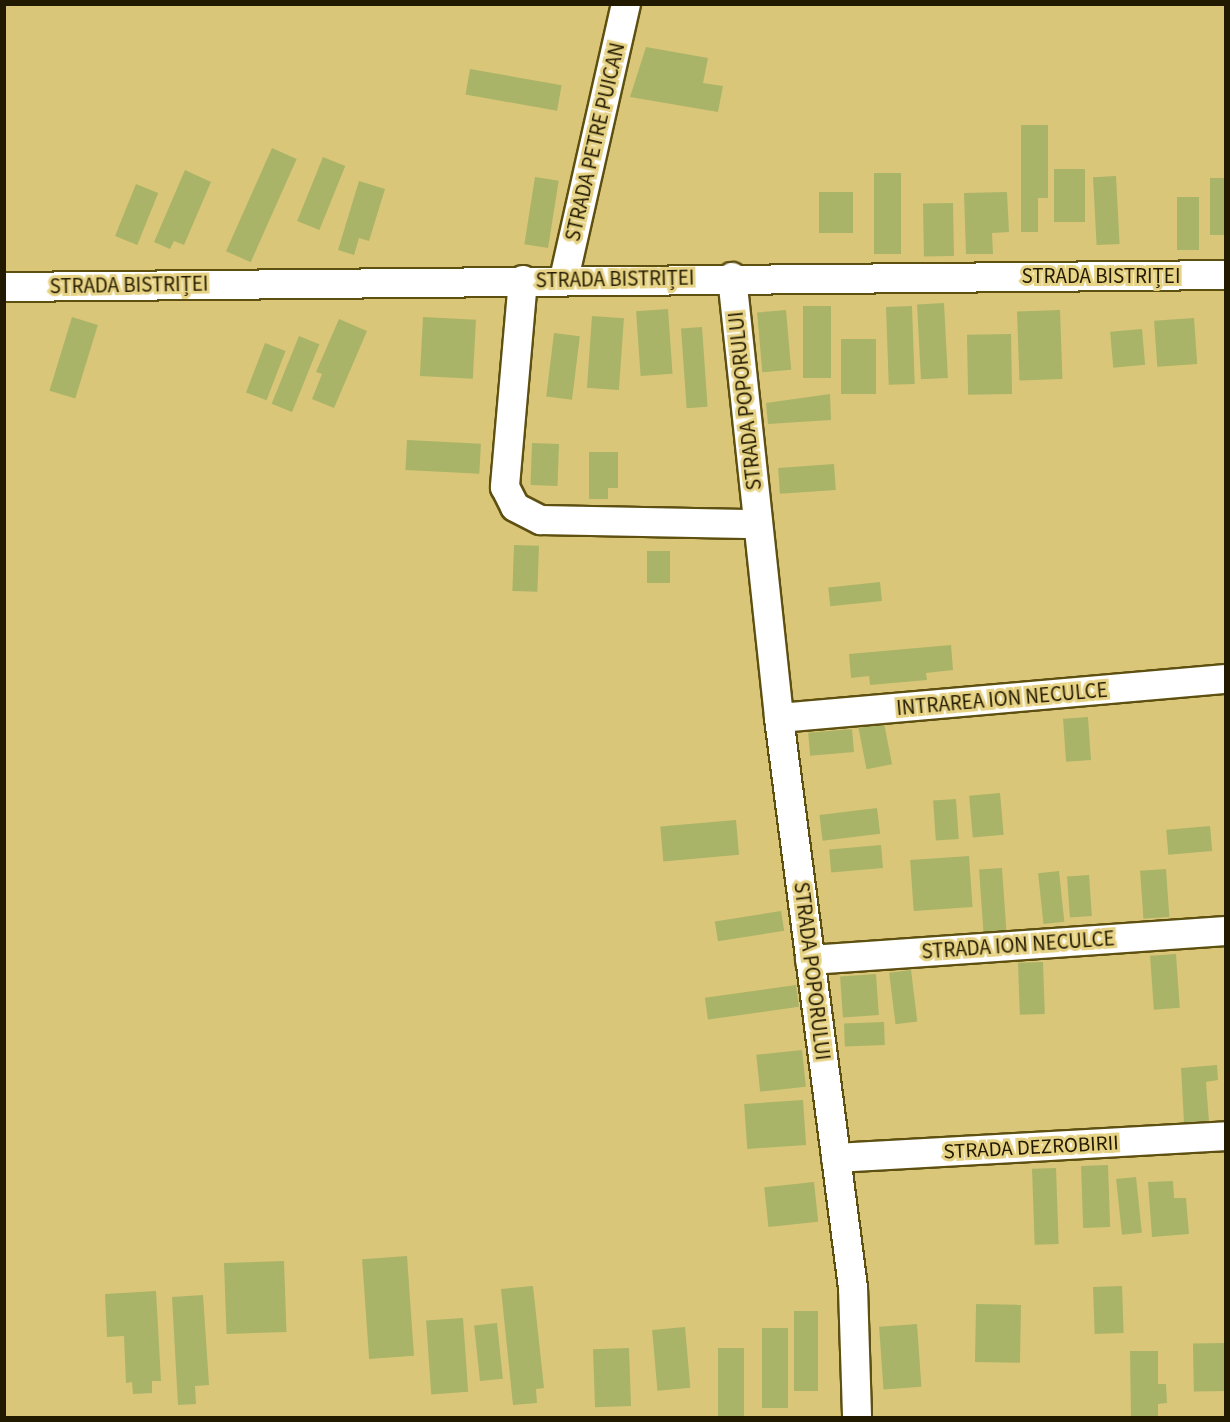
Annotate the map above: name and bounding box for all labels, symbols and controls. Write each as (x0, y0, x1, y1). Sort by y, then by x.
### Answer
street label: STRADA PETRE PUICAN (560, 40, 630, 244)
street label: STRADA BISTRIȚEI (1022, 263, 1180, 289)
street label: STRADA BISTRIȚEI (535, 265, 695, 293)
street label: STRADA BISTRIȚEI (49, 271, 209, 299)
street label: STRADA POPORULUI (723, 310, 767, 492)
street label: INTRAREA ION NECULCE (895, 677, 1109, 721)
street label: STRADA POPORULUI (789, 880, 835, 1062)
street label: STRADA ION NECULCE (921, 926, 1115, 964)
street label: STRADA DEZROBIRII (943, 1130, 1119, 1164)

